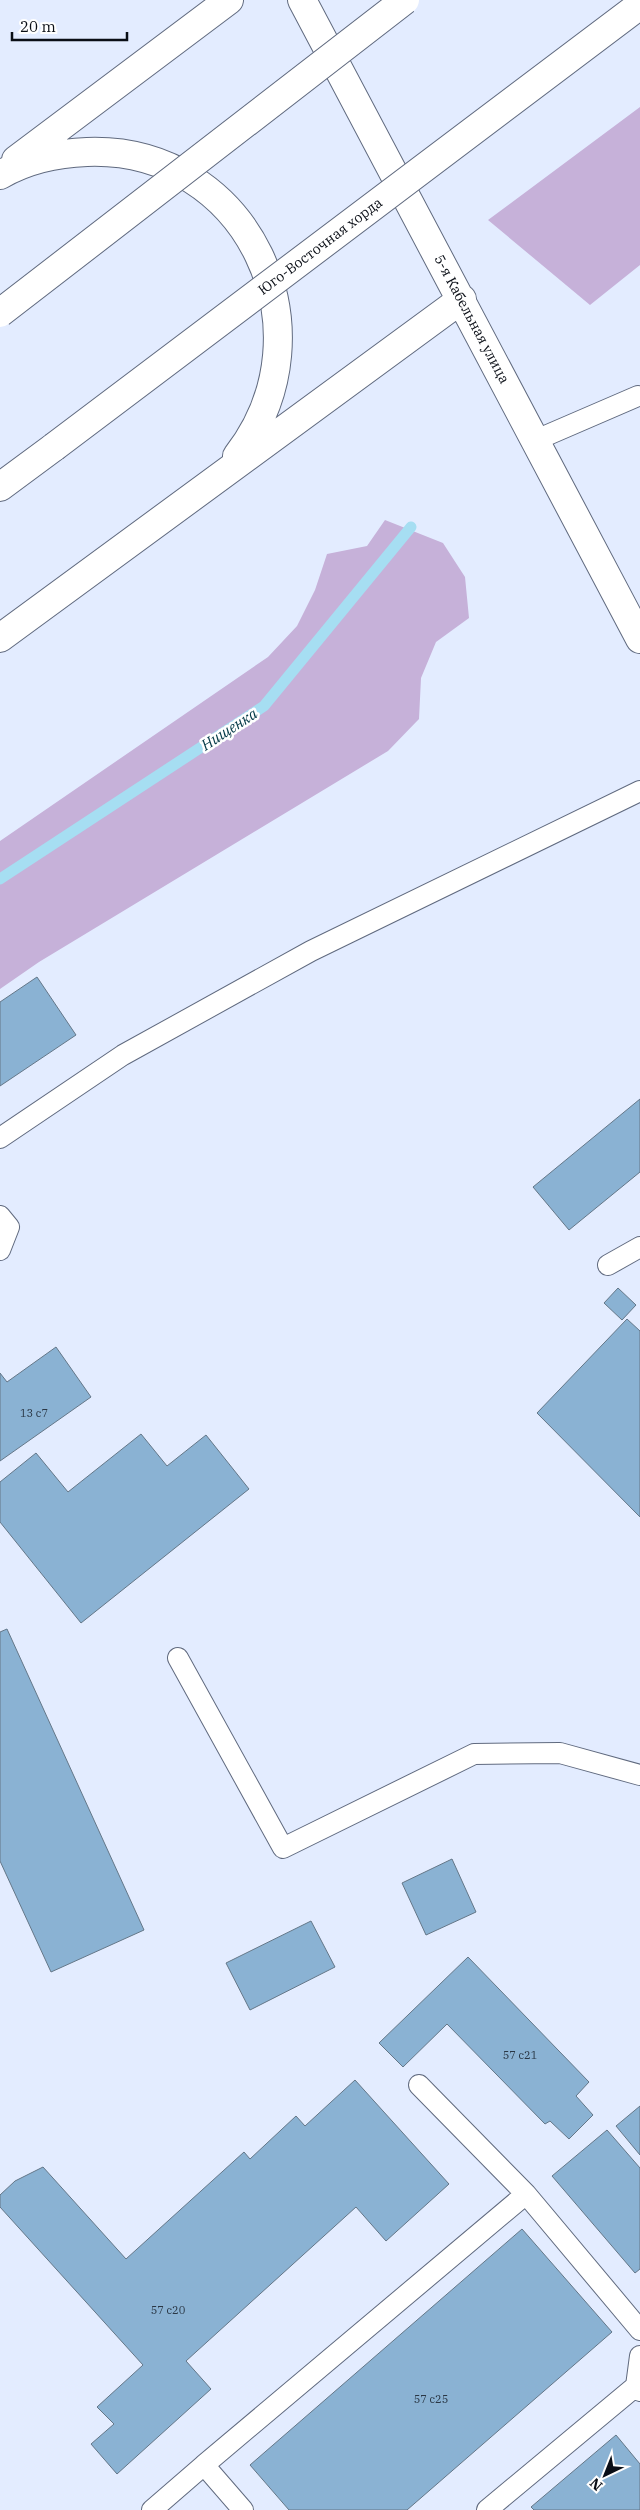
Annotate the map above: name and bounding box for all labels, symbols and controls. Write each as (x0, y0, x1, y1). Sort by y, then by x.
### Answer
scale bar (12, 10, 128, 42)
text: 20 m (20, 17, 56, 36)
street label: Юго-Восточная хорда (254, 193, 386, 299)
street label: 5-я Кабельная улица (430, 251, 514, 387)
water label: Нищенка (196, 703, 261, 755)
house number: 13 с7 (20, 1406, 48, 1420)
house number: 57 с21 (503, 2048, 537, 2062)
house number: 57 с20 (151, 2303, 186, 2317)
house number: 57 с25 (414, 2392, 448, 2406)
north arrow (580, 2450, 630, 2500)
text: N (586, 2474, 606, 2495)

